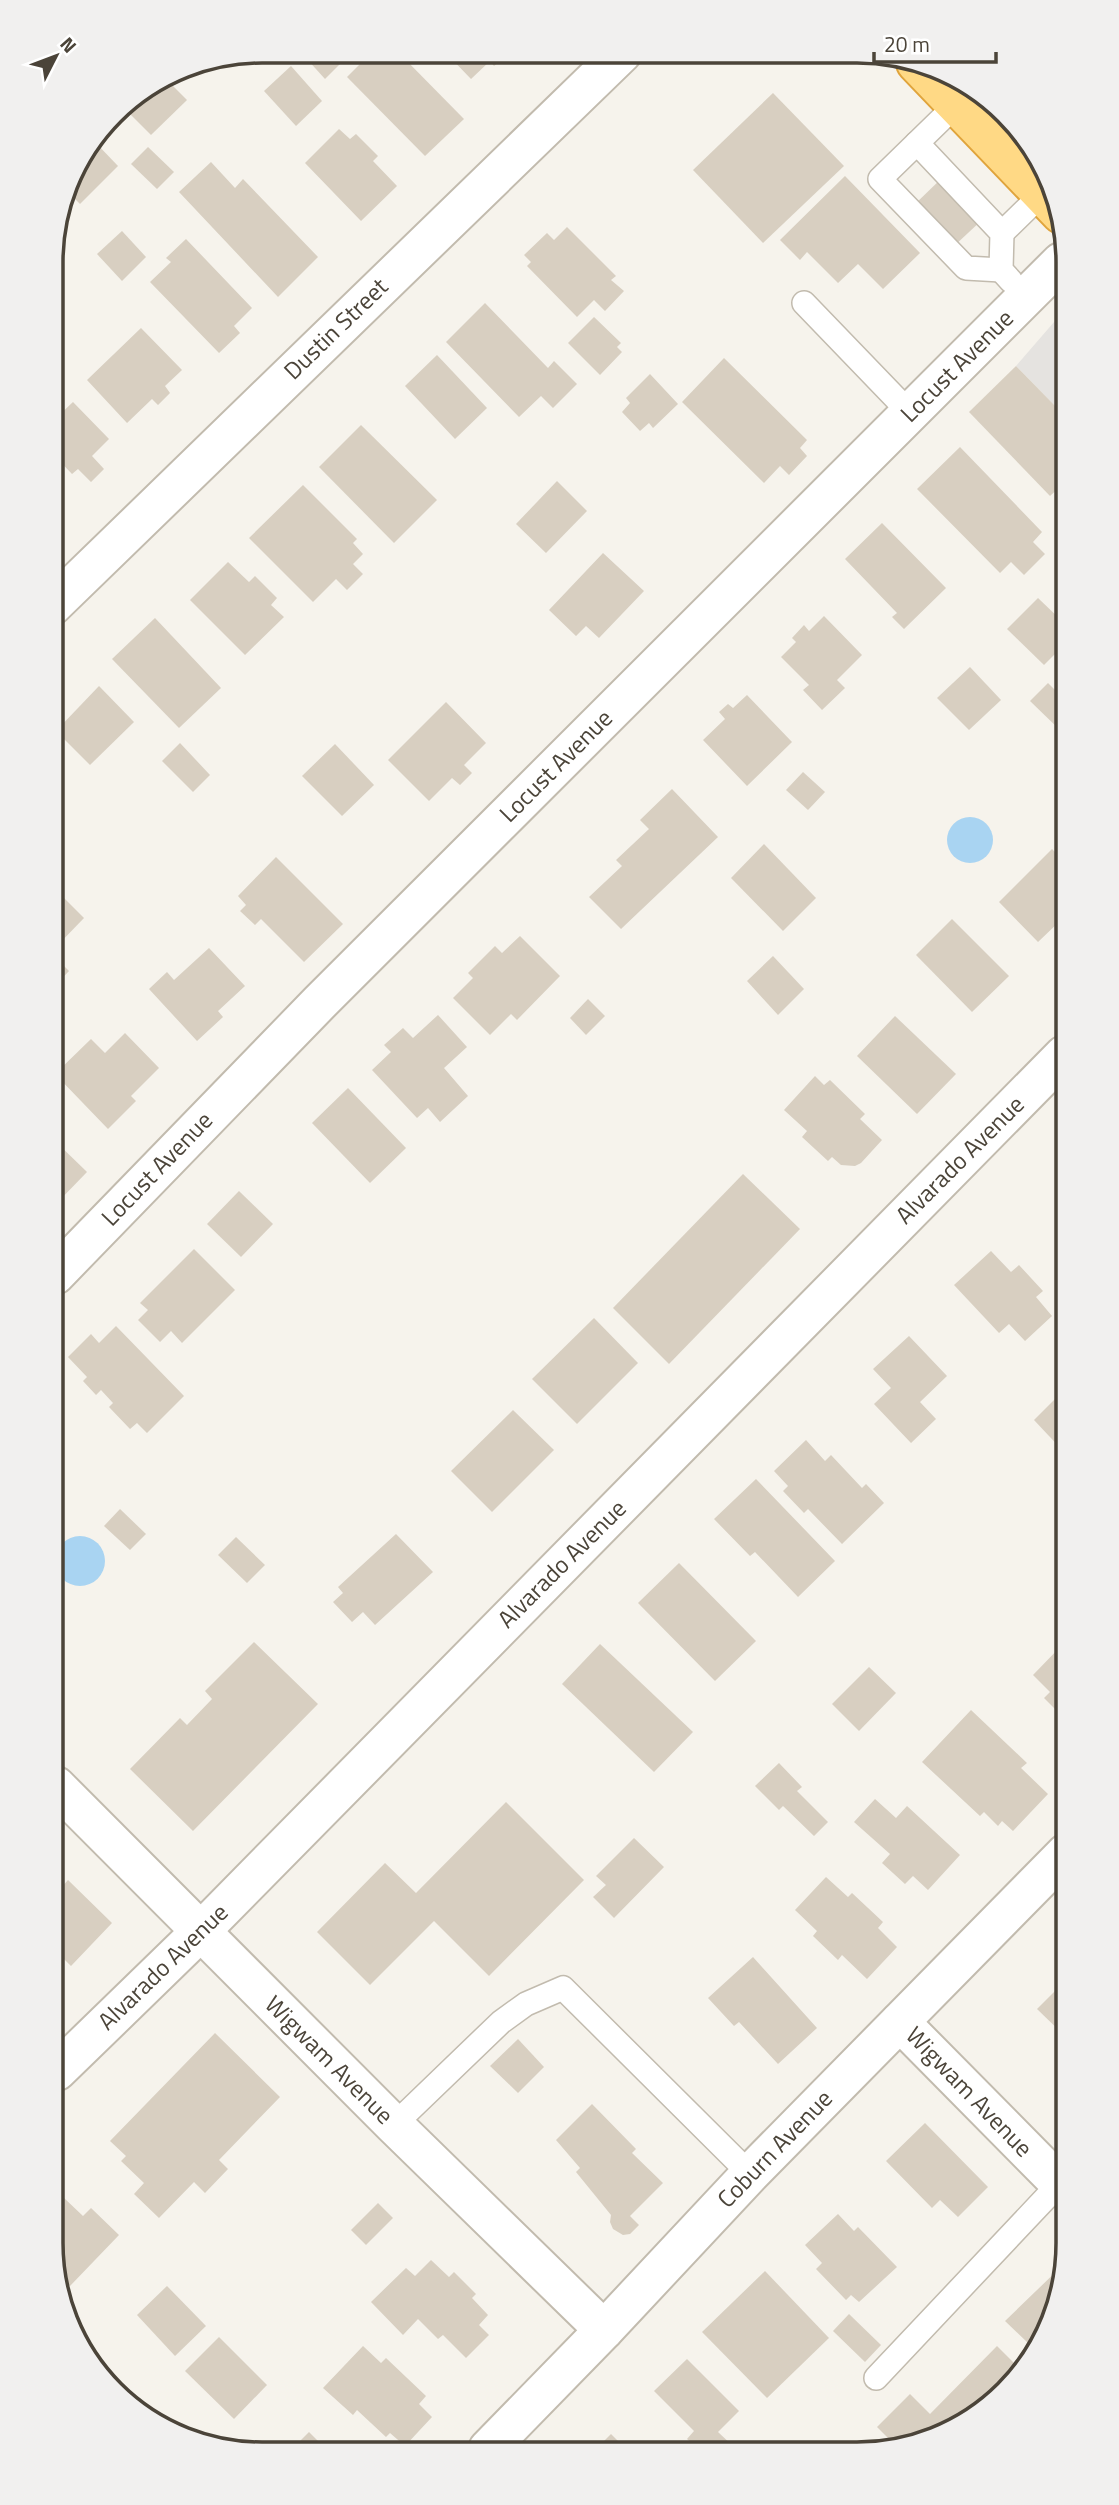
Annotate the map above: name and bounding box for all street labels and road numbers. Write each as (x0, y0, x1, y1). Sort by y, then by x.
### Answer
street label: Dustin Street (275, 269, 396, 387)
street label: Locust Avenue (892, 301, 1021, 430)
street label: Locust Avenue (491, 701, 620, 830)
street label: Alvarado Avenue (887, 1087, 1032, 1232)
street label: Locust Avenue (92, 1103, 220, 1234)
street label: Alvarado Avenue (489, 1491, 634, 1636)
street label: Alvarado Avenue (89, 1895, 236, 2038)
street label: Wigwam Avenue (257, 1987, 402, 2132)
street label: Wigwam Avenue (898, 2018, 1042, 2165)
street label: Coburn Avenue (708, 2081, 840, 2216)

